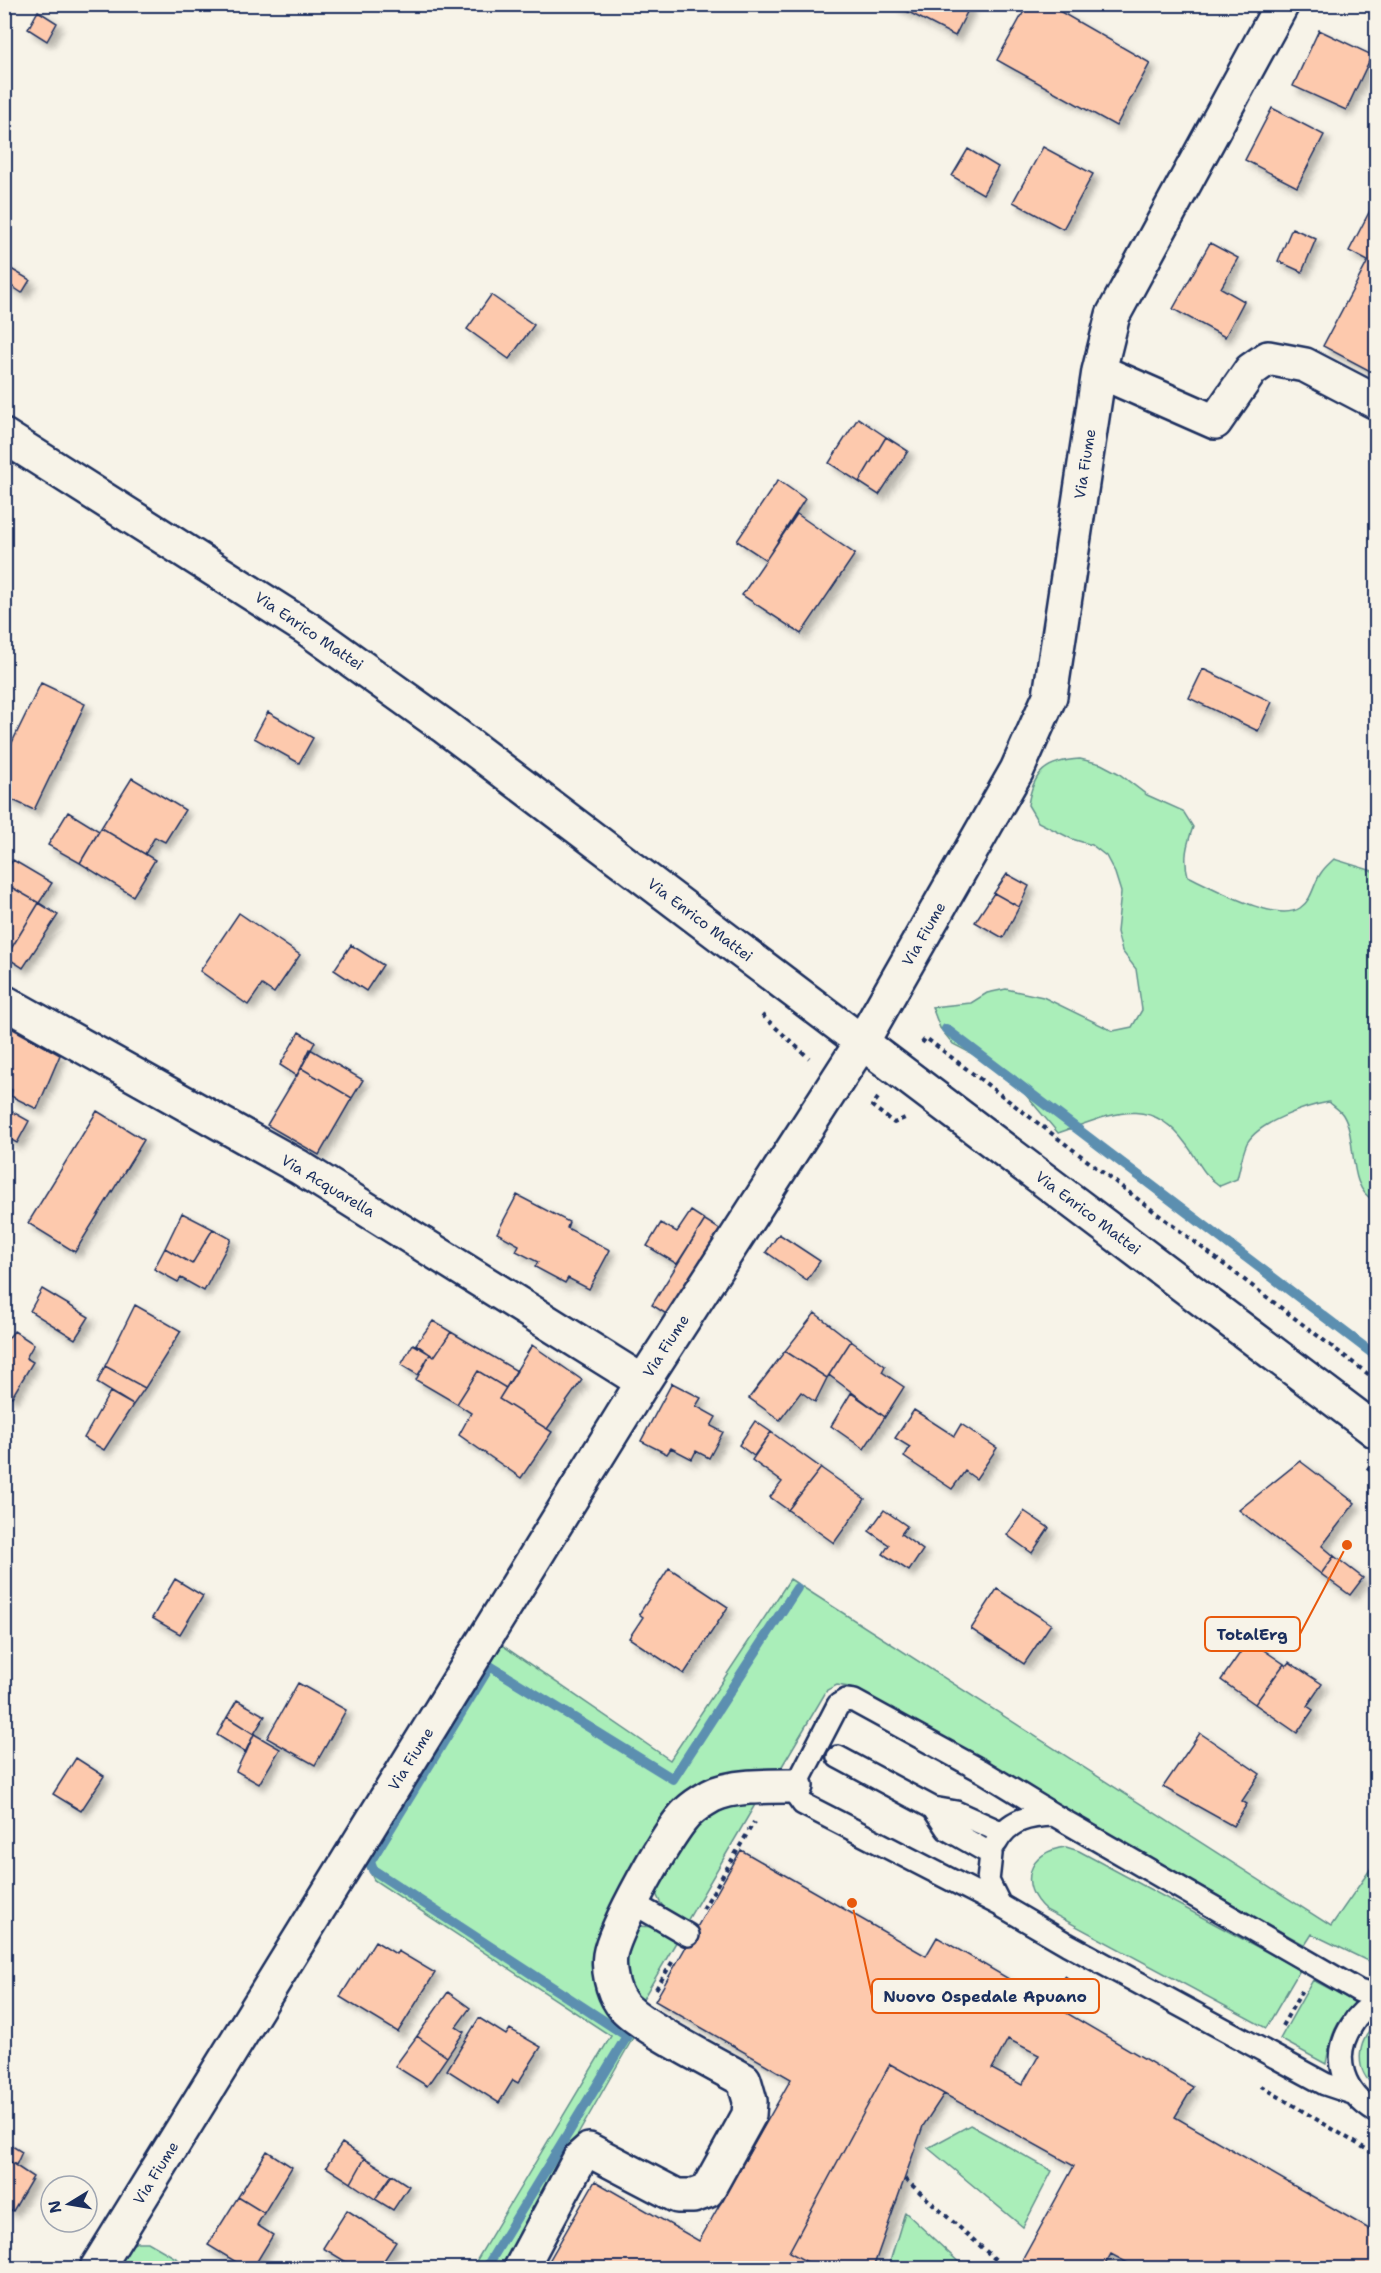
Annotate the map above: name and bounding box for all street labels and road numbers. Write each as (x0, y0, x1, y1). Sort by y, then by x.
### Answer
street label: Via Fiume (1070, 427, 1100, 501)
street label: Via Enrico Mattei (251, 587, 367, 675)
street label: Via Enrico Mattei (643, 874, 757, 966)
street label: Via Fiume (898, 898, 950, 970)
street label: Via Acquarella (277, 1150, 379, 1222)
street label: Via Enrico Mattei (1031, 1167, 1145, 1259)
street label: Via Fiume (638, 1311, 694, 1381)
street label: Via Fiume (384, 1724, 438, 1794)
street label: Via Fiume (129, 2138, 183, 2208)

